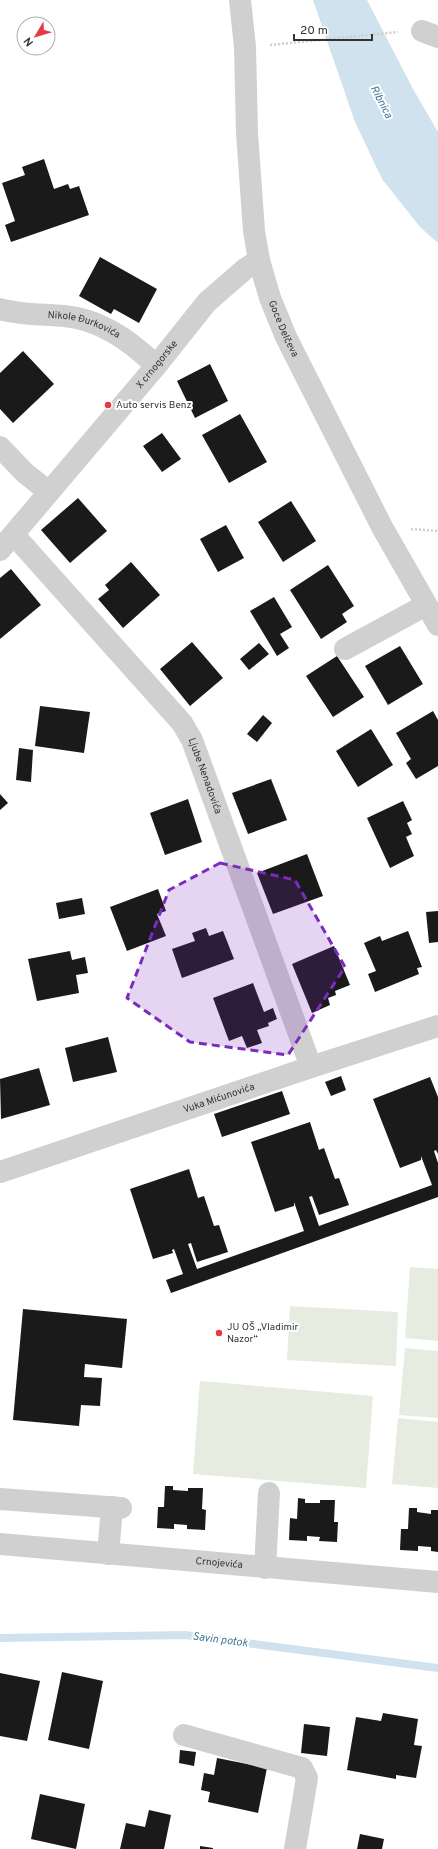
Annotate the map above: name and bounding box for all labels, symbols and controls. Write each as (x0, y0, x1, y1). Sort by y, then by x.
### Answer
north arrow (16, 16, 56, 56)
scale bar (294, 16, 372, 42)
text: 20 m (300, 23, 328, 39)
text: N (21, 34, 37, 49)
water label: Ribnica (367, 83, 395, 121)
street label: Goce Delčeva (265, 298, 302, 359)
street label: Nikole Đurkovića (47, 308, 123, 341)
street label: X crnogorske (133, 338, 181, 391)
place label: Auto servis Benz (116, 399, 192, 412)
marker: Auto servis Benz (103, 400, 113, 410)
street label: Ljube Nenadovića (185, 736, 225, 816)
street label: Vuka Mićunovića (181, 1080, 256, 1116)
place label: JU OŠ „Vladimir Nazor“ (227, 1321, 298, 1346)
marker: JU OŠ „Vladimir Nazor“ (214, 1328, 224, 1338)
street label: Crnojevića (195, 1554, 243, 1572)
water label: Savin potok (192, 1630, 249, 1650)

